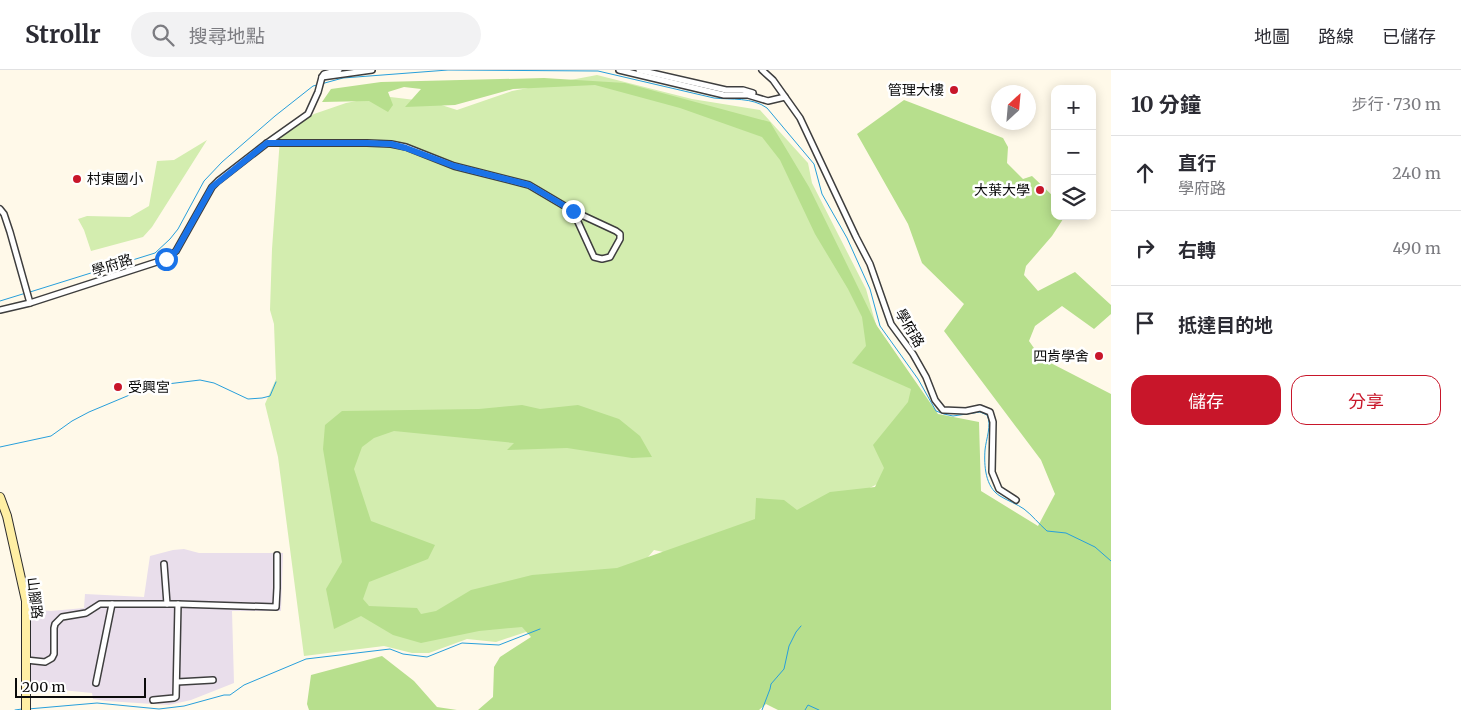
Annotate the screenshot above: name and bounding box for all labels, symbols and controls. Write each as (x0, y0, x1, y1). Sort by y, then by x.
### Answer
search box (131, 12, 481, 57)
text: Strollr (25, 19, 101, 50)
icon: search (149, 21, 177, 49)
text: 搜尋地點 (189, 24, 265, 48)
text: 地圖 (1254, 25, 1290, 48)
text: 路線 (1318, 25, 1354, 48)
text: 已儲存 (1382, 25, 1436, 48)
place label: 管理大樓 (888, 81, 944, 99)
marker: 管理大樓 (948, 84, 960, 96)
north arrow (991, 85, 1036, 130)
map controls (1051, 85, 1096, 220)
button: + (1051, 85, 1096, 130)
text: 10 分鐘 (1131, 91, 1201, 118)
text: 步行 · 730 m (1352, 94, 1441, 114)
button: − (1051, 130, 1096, 175)
text: 直行 (1178, 151, 1216, 175)
icon: ahead (1131, 159, 1159, 187)
text: 240 m (1392, 163, 1441, 183)
place label: 村東國小 (87, 170, 143, 188)
marker: 村東國小 (71, 173, 83, 185)
button: layers (1051, 175, 1096, 220)
text: 學府路 (1178, 178, 1226, 198)
place label: 大葉大學 (974, 181, 1030, 199)
marker: 大葉大學 (1034, 184, 1046, 196)
route end (562, 200, 585, 223)
icon: right (1131, 234, 1159, 262)
text: 右轉 (1178, 238, 1216, 262)
text: 490 m (1392, 238, 1441, 258)
route start (155, 248, 178, 271)
street label: 學府路 (89, 250, 135, 280)
street label: 學府路 (891, 305, 929, 351)
icon: arrive (1131, 309, 1159, 337)
text: 抵達目的地 (1178, 313, 1273, 337)
place label: 四肯學舍 (1033, 347, 1089, 365)
marker: 四肯學舍 (1093, 350, 1105, 362)
button: 儲存 (1131, 375, 1281, 425)
button: 分享 (1291, 375, 1441, 425)
place label: 受興宮 (128, 378, 170, 396)
marker: 受興宮 (112, 381, 124, 393)
street label: 山腳路 (24, 576, 46, 620)
scale bar (15, 675, 146, 698)
text: 200 m (22, 678, 65, 696)

